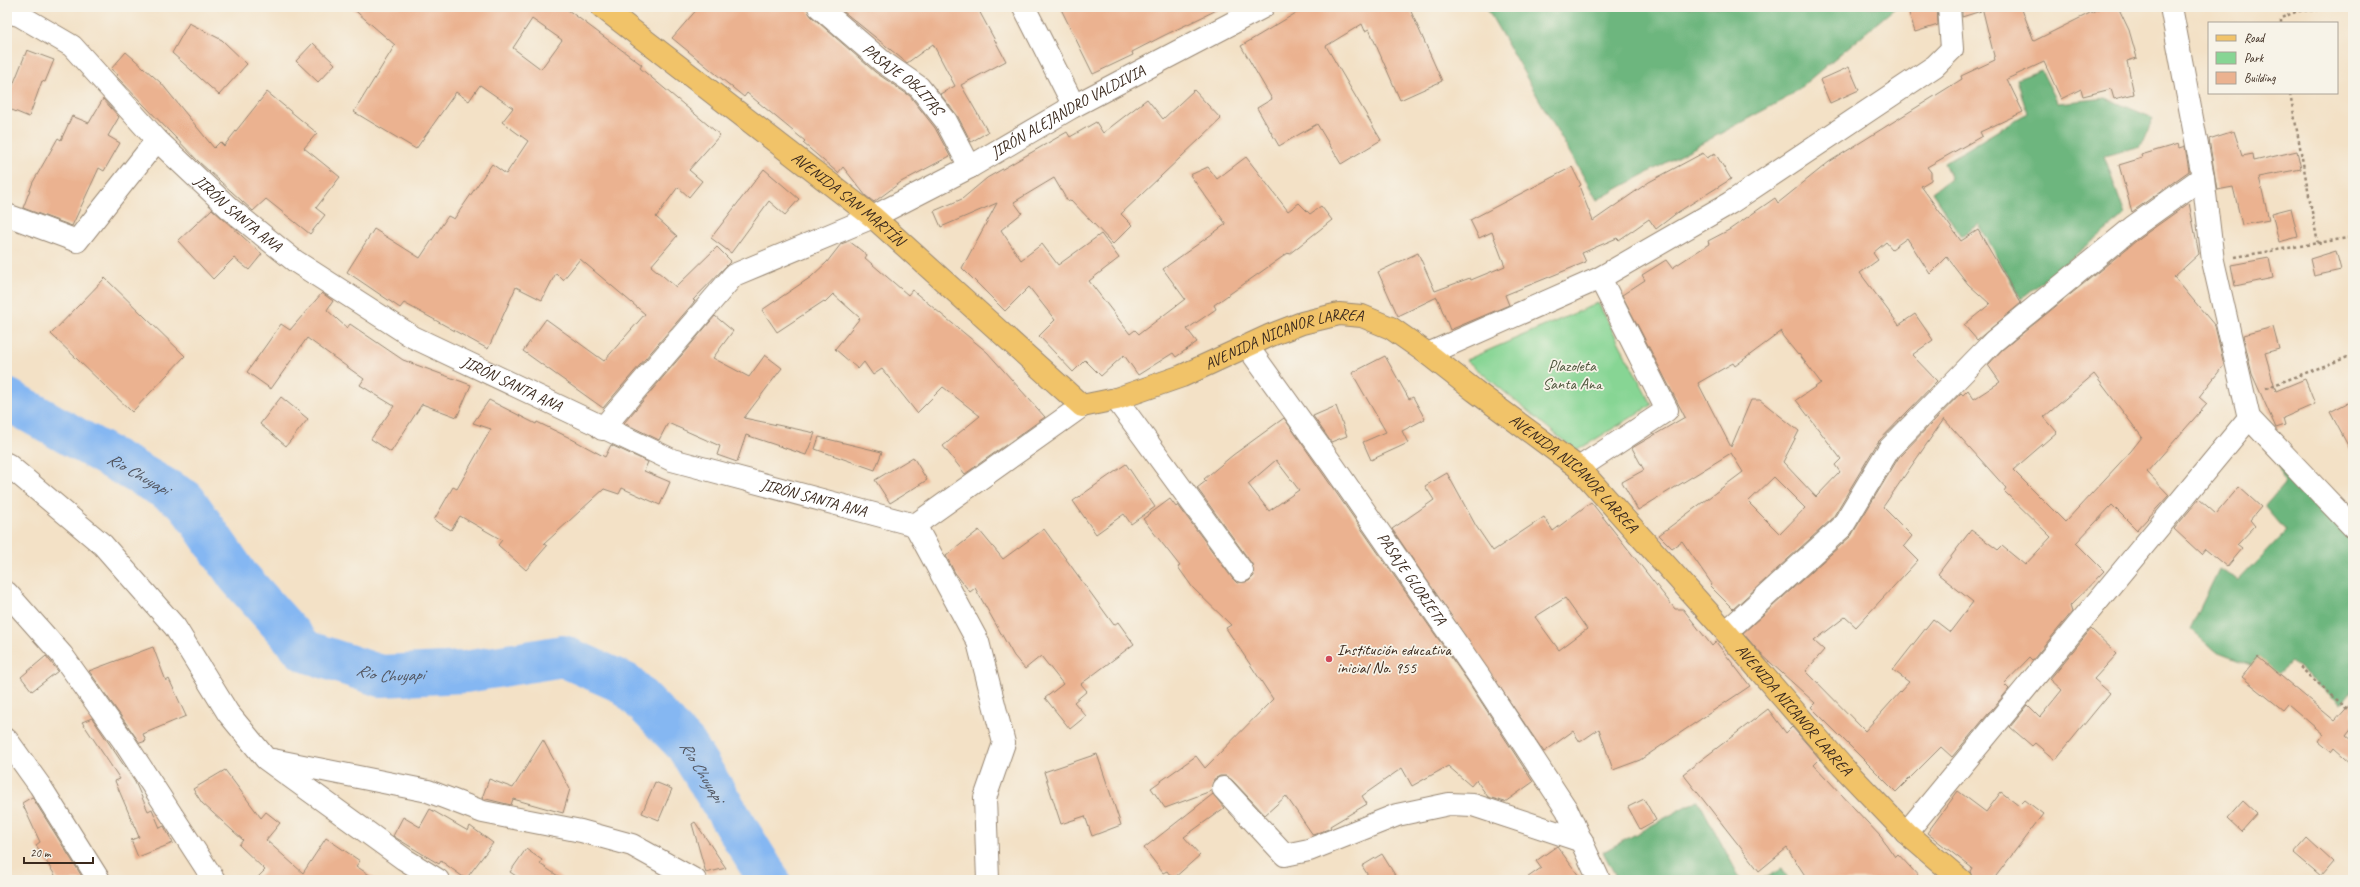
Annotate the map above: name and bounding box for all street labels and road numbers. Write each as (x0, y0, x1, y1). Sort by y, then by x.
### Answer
street label: PASAJE OBLITAS (859, 39, 949, 122)
street label: JIRÓN ALEJANDRO VALDIVIA (986, 60, 1149, 163)
street label: AVENIDA SAN MARTÍN (787, 148, 910, 252)
street label: JIRÓN SANTA ANA (190, 170, 286, 257)
street label: AVENIDA NICANOR LARREA (1201, 304, 1365, 374)
street label: JIRÓN SANTA ANA (458, 351, 566, 417)
street label: AVENIDA NICANOR LARREA (1505, 410, 1643, 537)
street label: JIRÓN SANTA ANA (758, 474, 870, 522)
street label: PASAJE GLORIETA (1373, 529, 1451, 630)
street label: AVENIDA NICANOR LARREA (1731, 640, 1857, 781)

